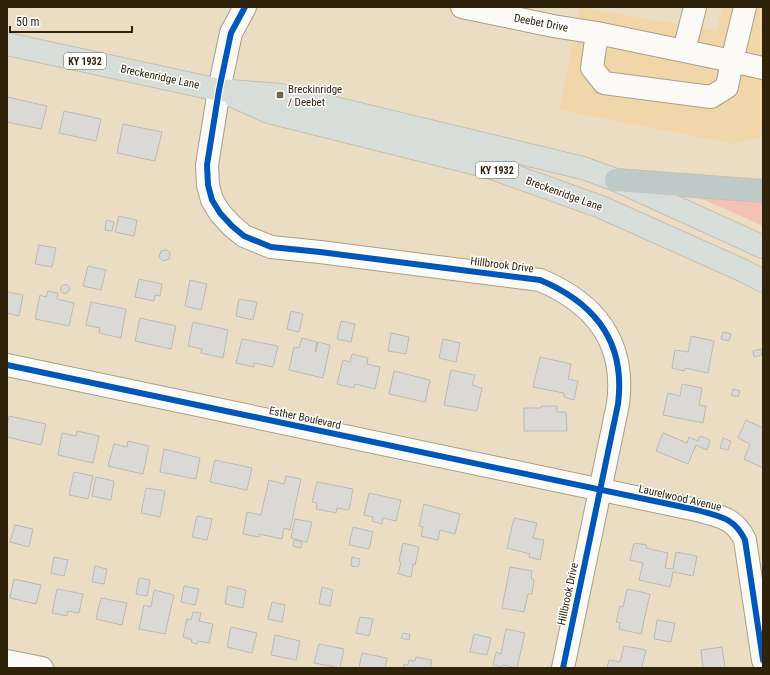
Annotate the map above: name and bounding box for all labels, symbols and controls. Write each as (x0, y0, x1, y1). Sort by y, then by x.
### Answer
scale bar (10, 8, 132, 34)
street label: Deebet Drive (513, 11, 569, 35)
text: 50 m (16, 15, 40, 29)
road number: KY 1932 (64, 53, 106, 69)
street label: Breckenridge Lane (119, 62, 201, 92)
place label: Breckinridge / Deebet (288, 83, 342, 109)
marker: Breckinridge / Deebet (275, 90, 285, 100)
road number: KY 1932 (476, 162, 518, 178)
street label: Breckenridge Lane (524, 174, 604, 214)
street label: Hillbrook Drive (470, 255, 534, 275)
street label: Esther Boulevard (268, 404, 342, 432)
street label: Laurelwood Avenue (637, 482, 723, 514)
street label: Hillbrook Drive (555, 562, 581, 626)

